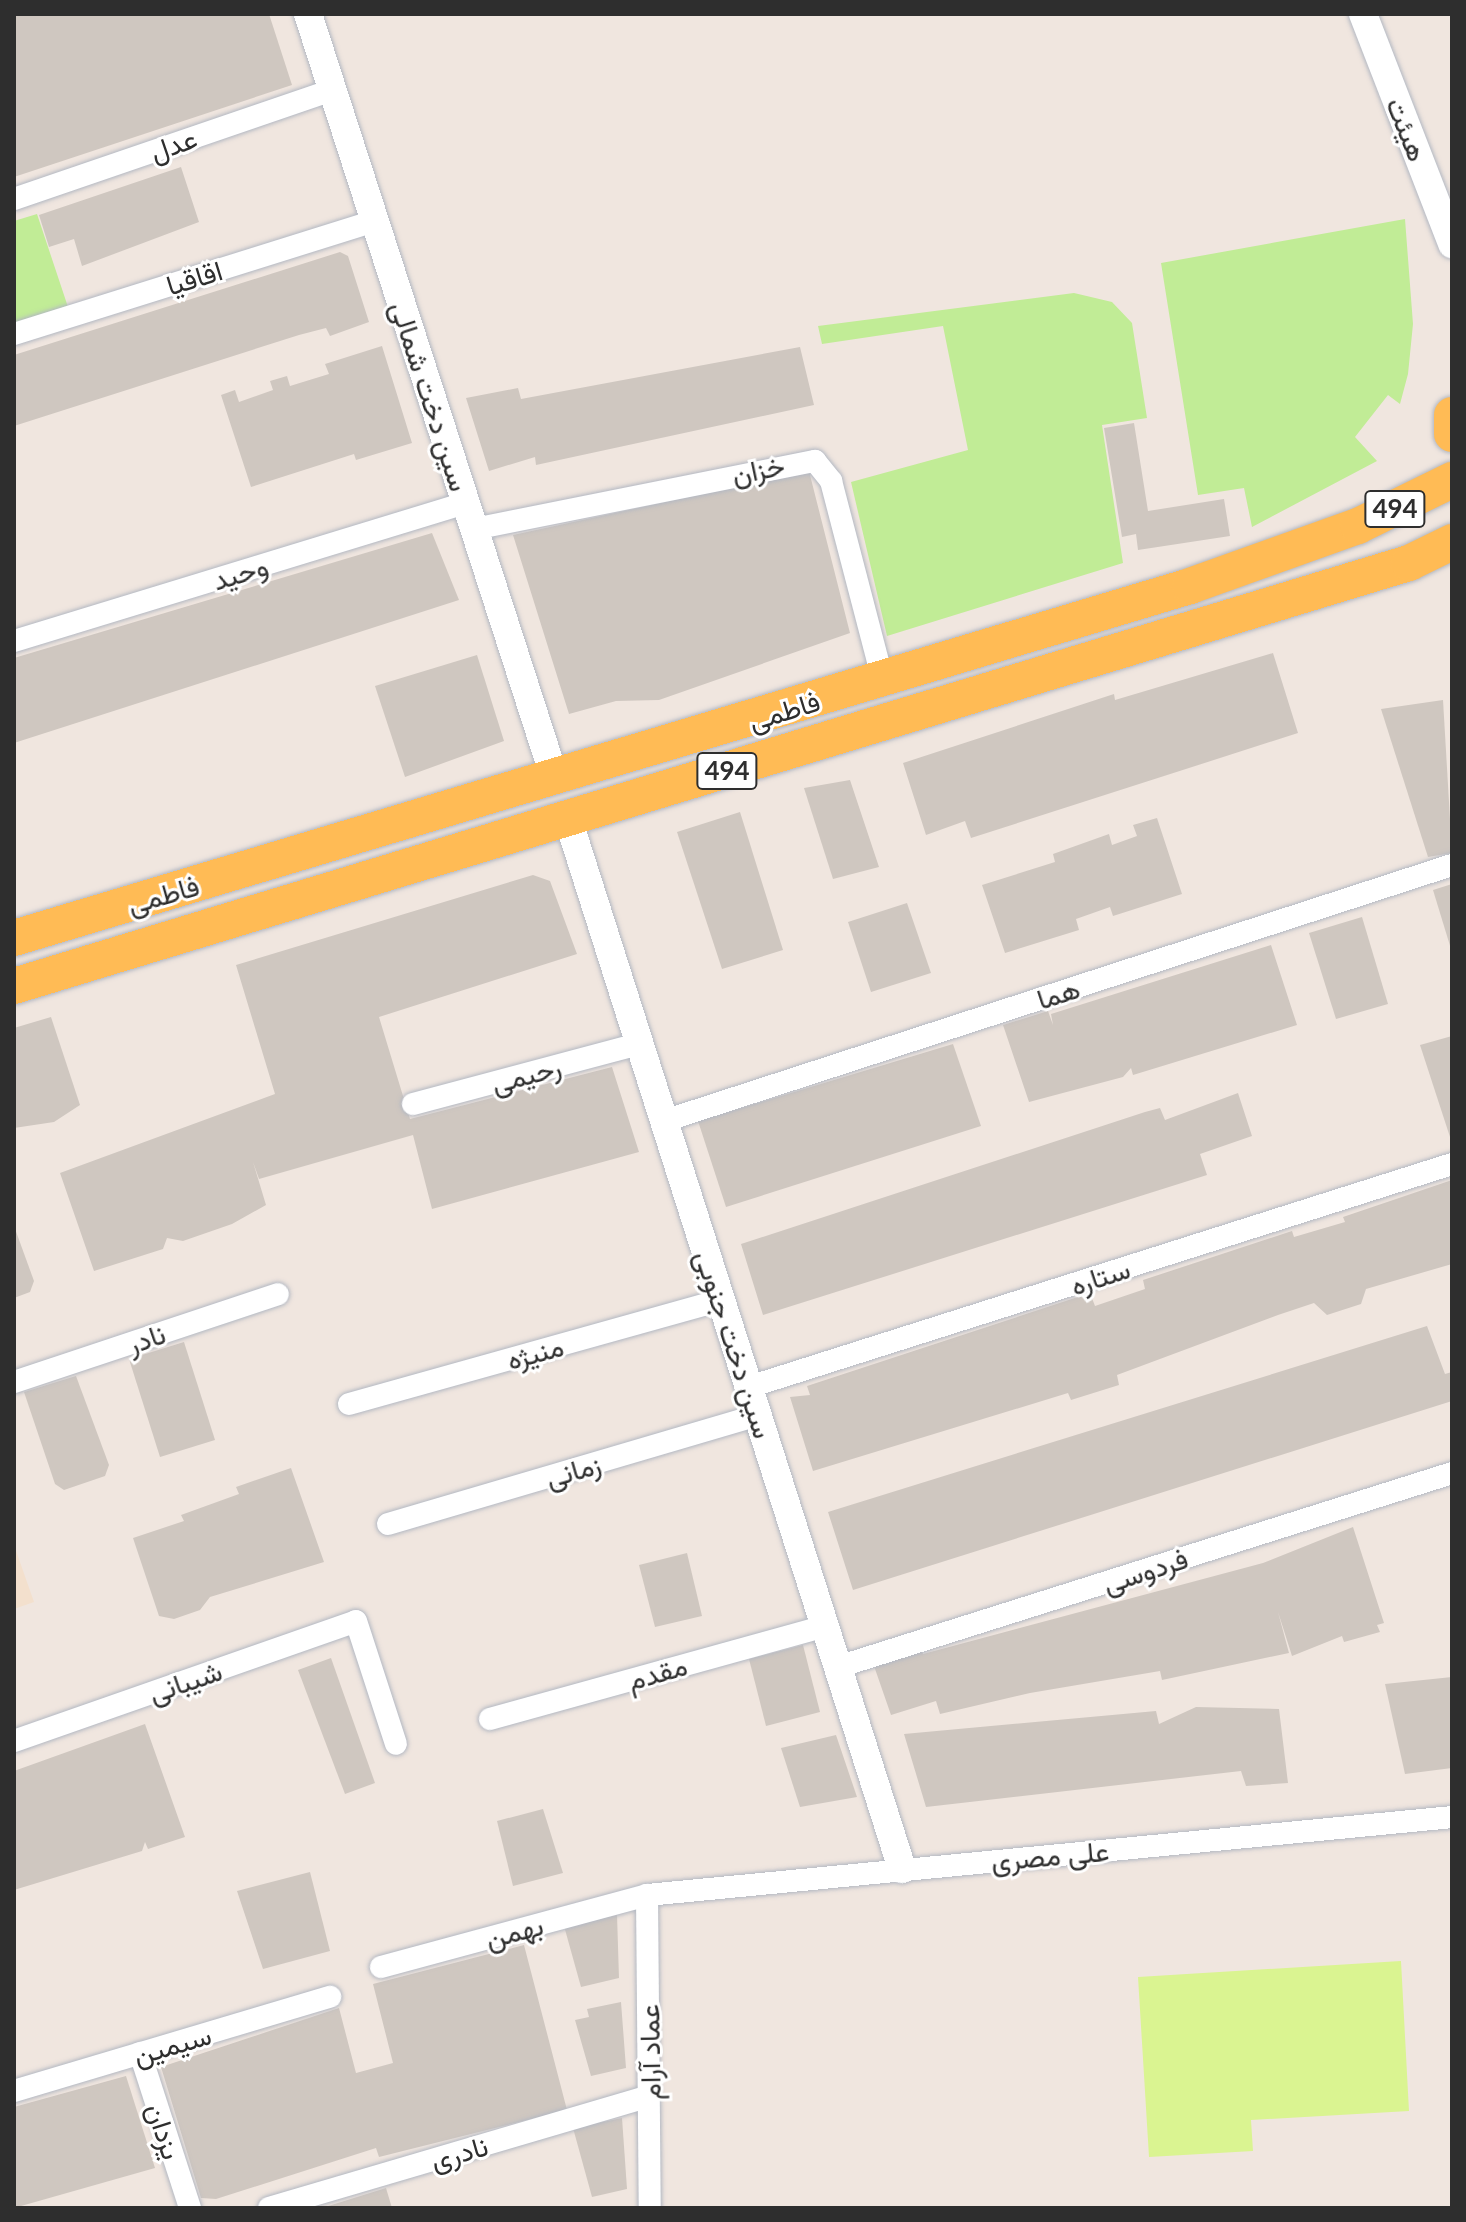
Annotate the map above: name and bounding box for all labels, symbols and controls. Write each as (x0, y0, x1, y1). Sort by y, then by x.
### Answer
street label: هیئت (1380, 92, 1436, 166)
street label: عدل (145, 120, 201, 168)
street label: اقاقیا (162, 253, 226, 301)
street label: سین دخت شمالی (384, 297, 478, 495)
street label: خزان (729, 447, 787, 491)
road number: 494 (1363, 487, 1427, 531)
street label: وحید (208, 548, 272, 596)
street label: فاطمی (744, 683, 824, 737)
road number: 494 (695, 749, 759, 793)
street label: فاطمی (123, 868, 203, 920)
street label: هما (1032, 970, 1084, 1016)
street label: رحیمی (487, 1049, 565, 1099)
street label: سین دخت جنوبی (689, 1246, 781, 1442)
street label: ستاره (1066, 1251, 1134, 1301)
street label: نادر (122, 1316, 170, 1360)
street label: منیژه (503, 1328, 567, 1376)
street label: زمانی (542, 1446, 604, 1494)
street label: فردوسی (1098, 1541, 1192, 1599)
street label: مقدم (623, 1648, 691, 1696)
street label: شیبانی (144, 1653, 226, 1709)
street label: علی مصری (990, 1833, 1110, 1877)
street label: بهمن (481, 1907, 547, 1955)
street label: عماد آرام (631, 2004, 667, 2100)
street label: سیمین (129, 2017, 215, 2071)
street label: یزدان (140, 2099, 190, 2163)
street label: نادری (426, 2128, 492, 2176)

